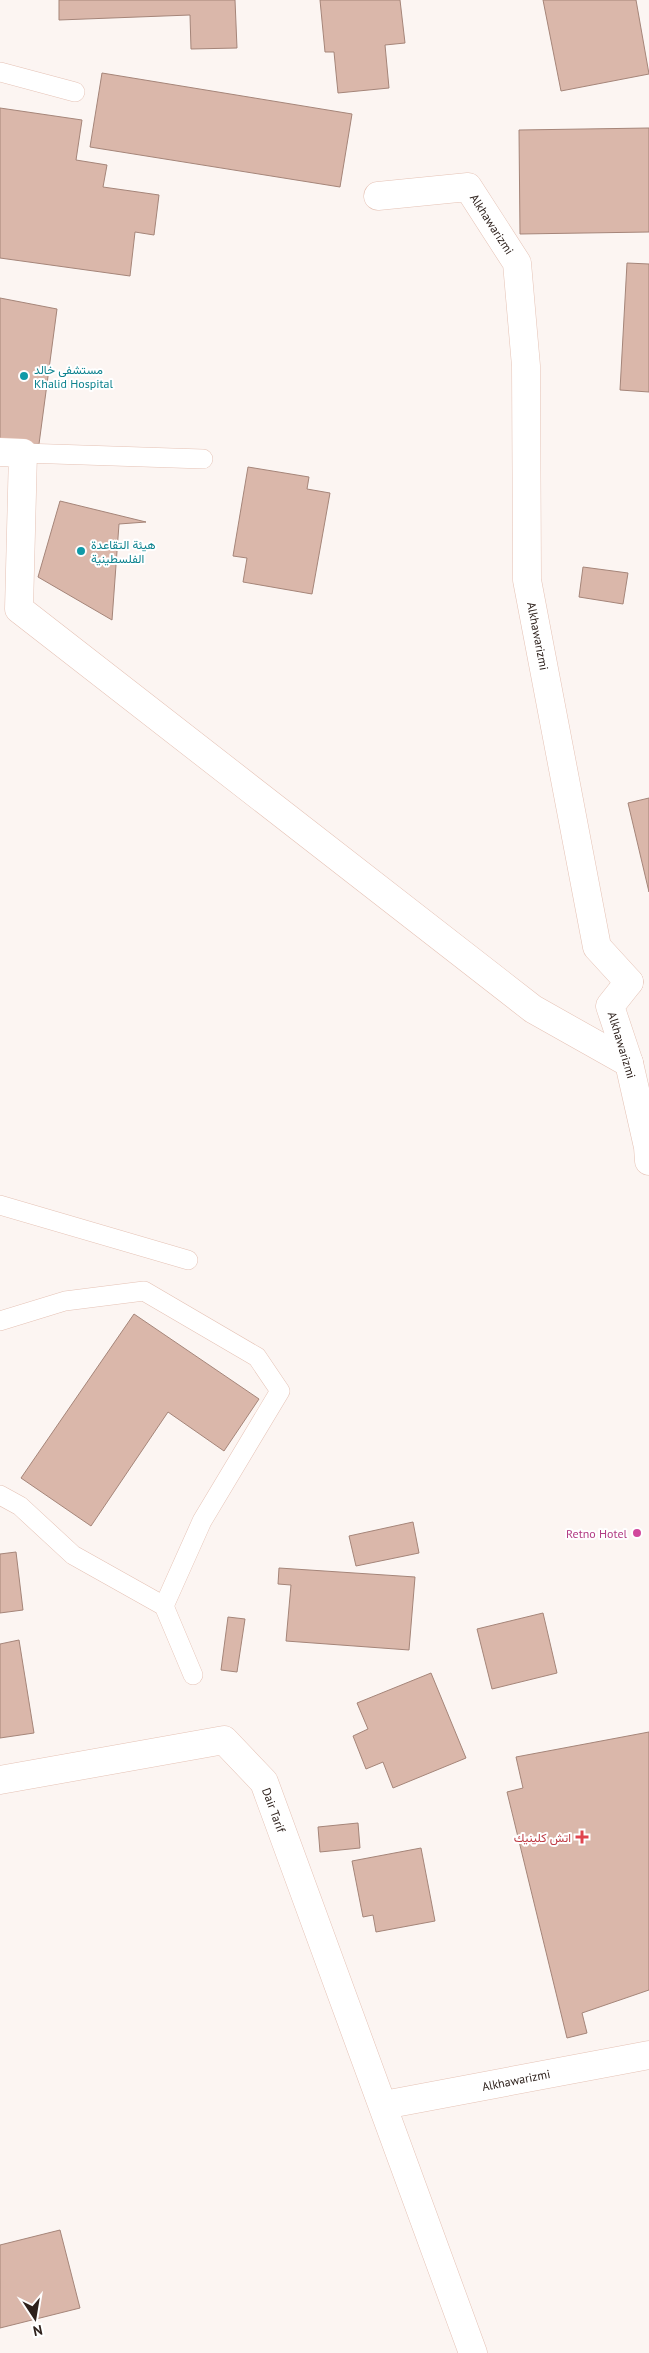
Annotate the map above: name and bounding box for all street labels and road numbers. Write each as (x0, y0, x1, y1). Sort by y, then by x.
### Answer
street label: Alkhawarizmi (467, 191, 517, 257)
street label: Alkhawarizmi (524, 601, 552, 671)
street label: Alkhawarizmi (605, 1010, 639, 1080)
street label: Dair Tarif (259, 1786, 289, 1835)
street label: Alkhawarizmi (481, 2066, 551, 2094)

